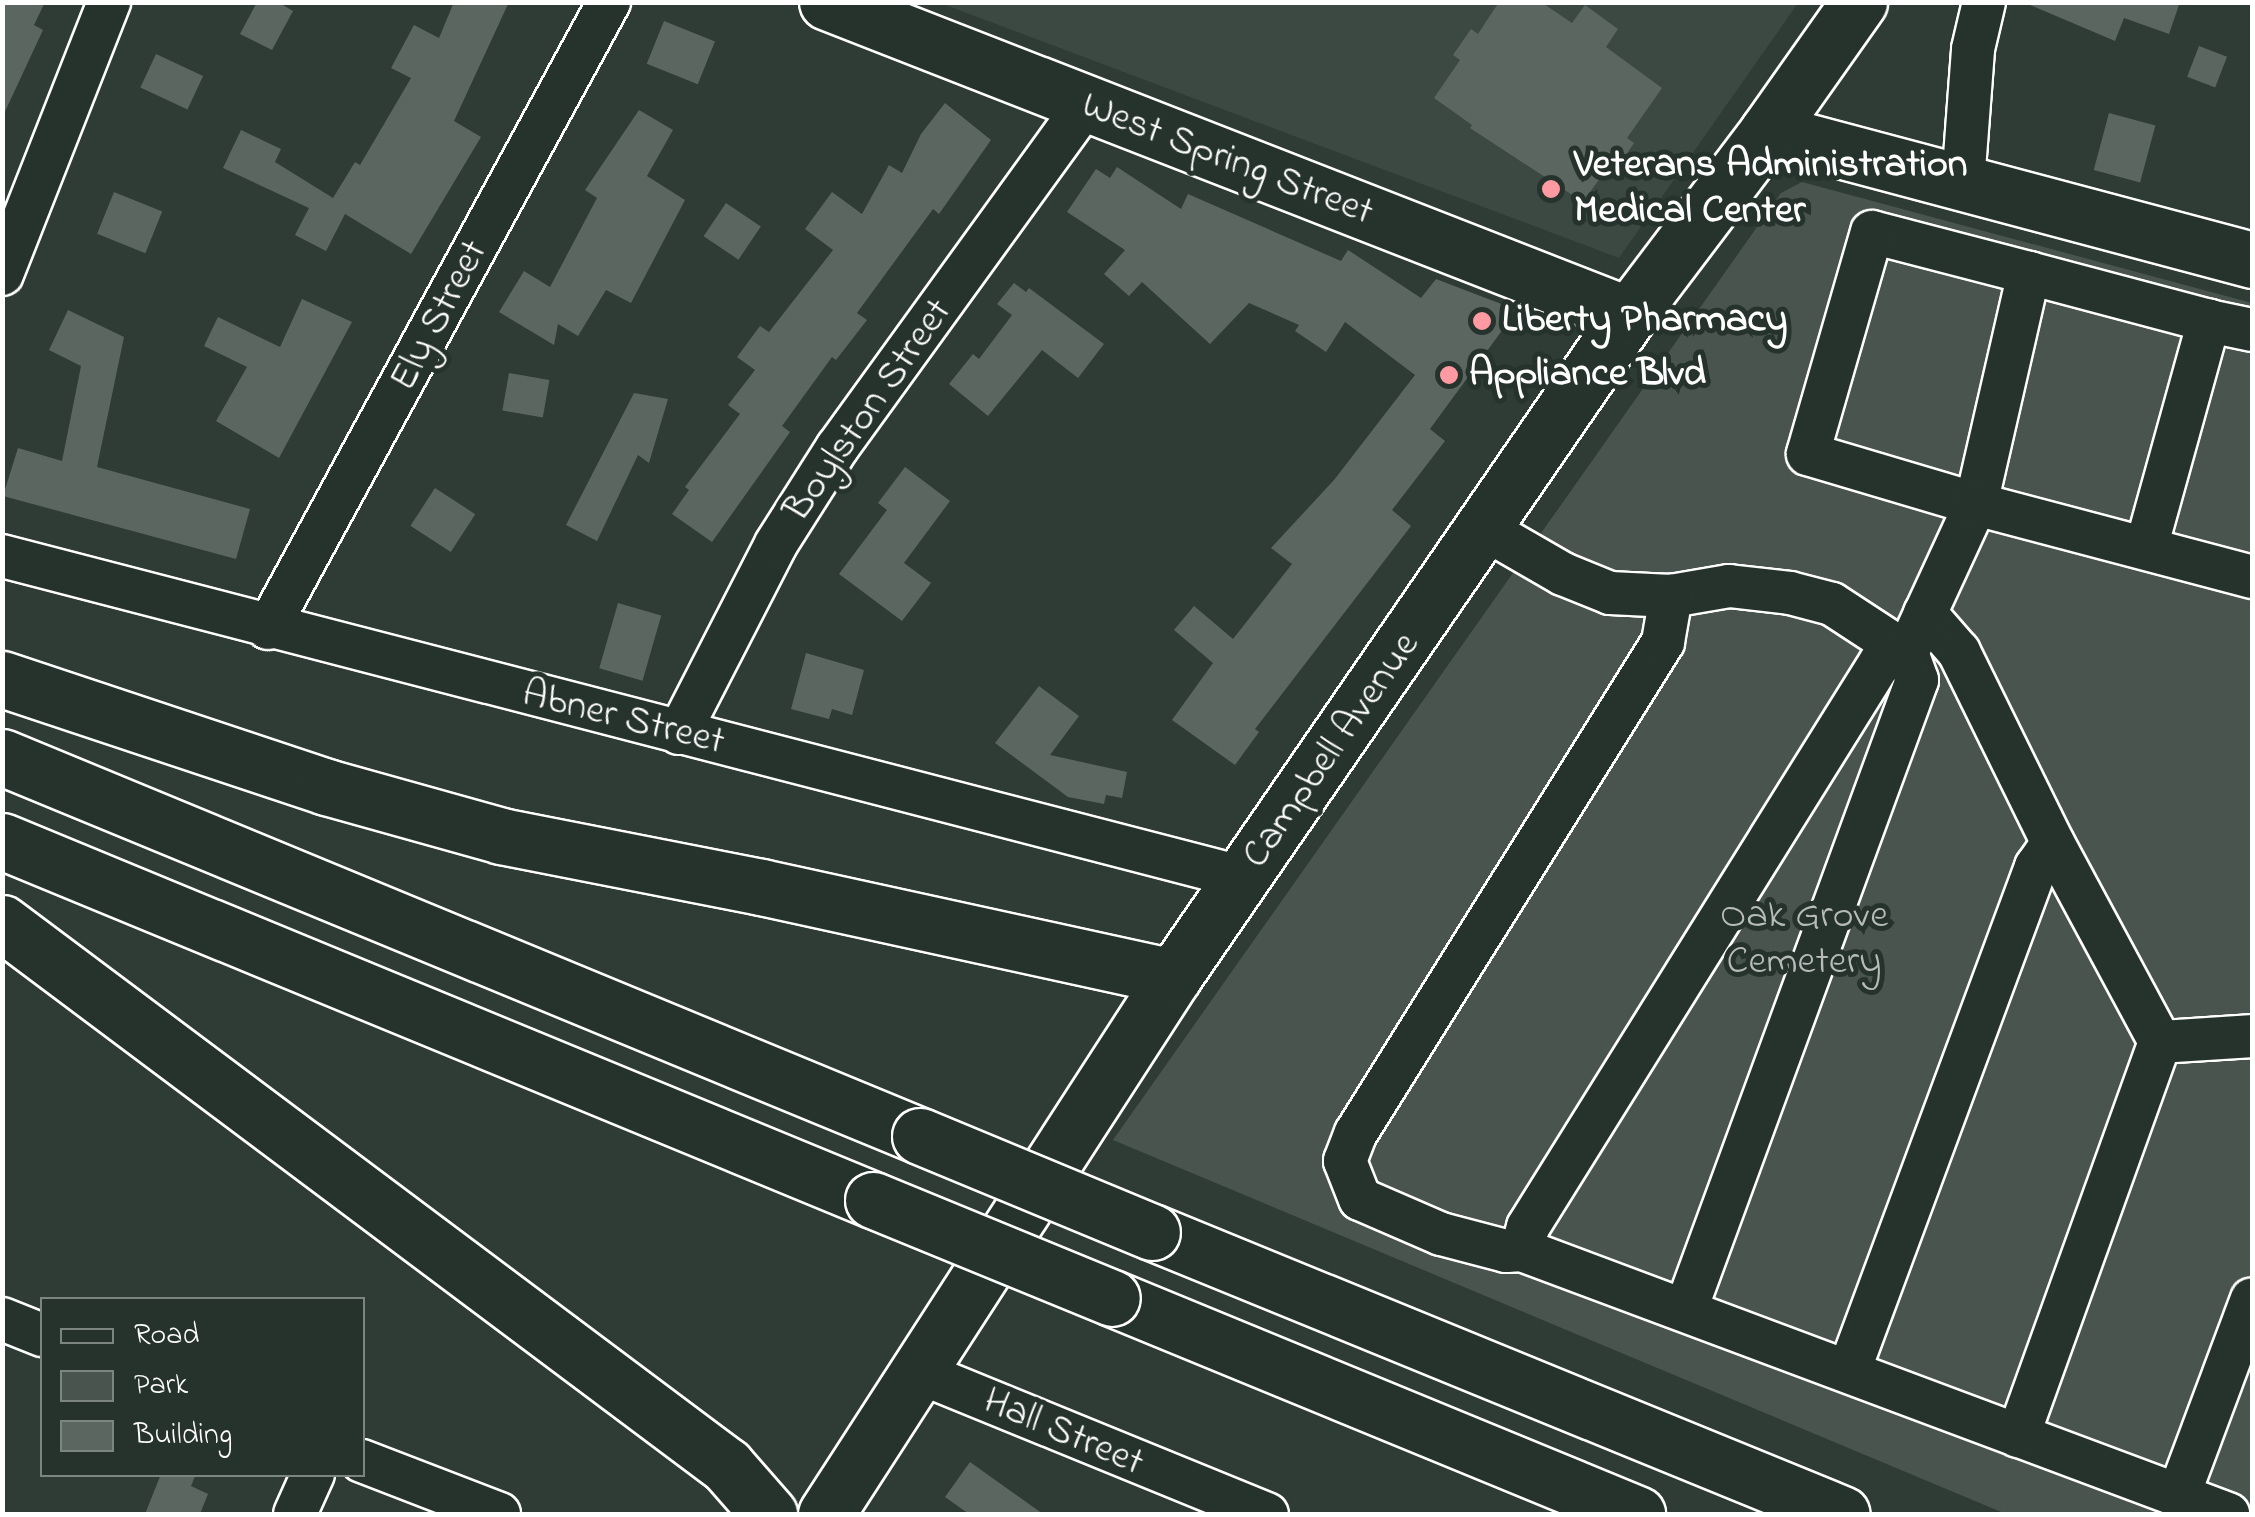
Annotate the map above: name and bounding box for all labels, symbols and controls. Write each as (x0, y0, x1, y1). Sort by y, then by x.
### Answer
street label: West Spring Street (1074, 82, 1380, 238)
place label: Veterans Administration Medical Center (1574, 142, 1967, 236)
marker: Veterans Administration Medical Center (1538, 176, 1564, 202)
street label: Ely Street (380, 232, 500, 400)
street label: Boylston Street (774, 290, 964, 532)
place label: Liberty Pharmacy (1502, 297, 1788, 345)
marker: Liberty Pharmacy (1471, 310, 1493, 332)
place label: Appliance Blvd (1469, 351, 1706, 399)
marker: Appliance Blvd (1438, 364, 1460, 386)
street label: Campbell Avenue (1233, 624, 1431, 878)
street label: Abner Street (517, 671, 729, 767)
park label: Oak Grove Cemetery (1720, 893, 1888, 987)
legend (40, 1297, 365, 1477)
text: Road (134, 1314, 199, 1358)
text: Park (134, 1364, 188, 1408)
street label: Hall Street (976, 1378, 1150, 1488)
text: Building (134, 1414, 232, 1458)

